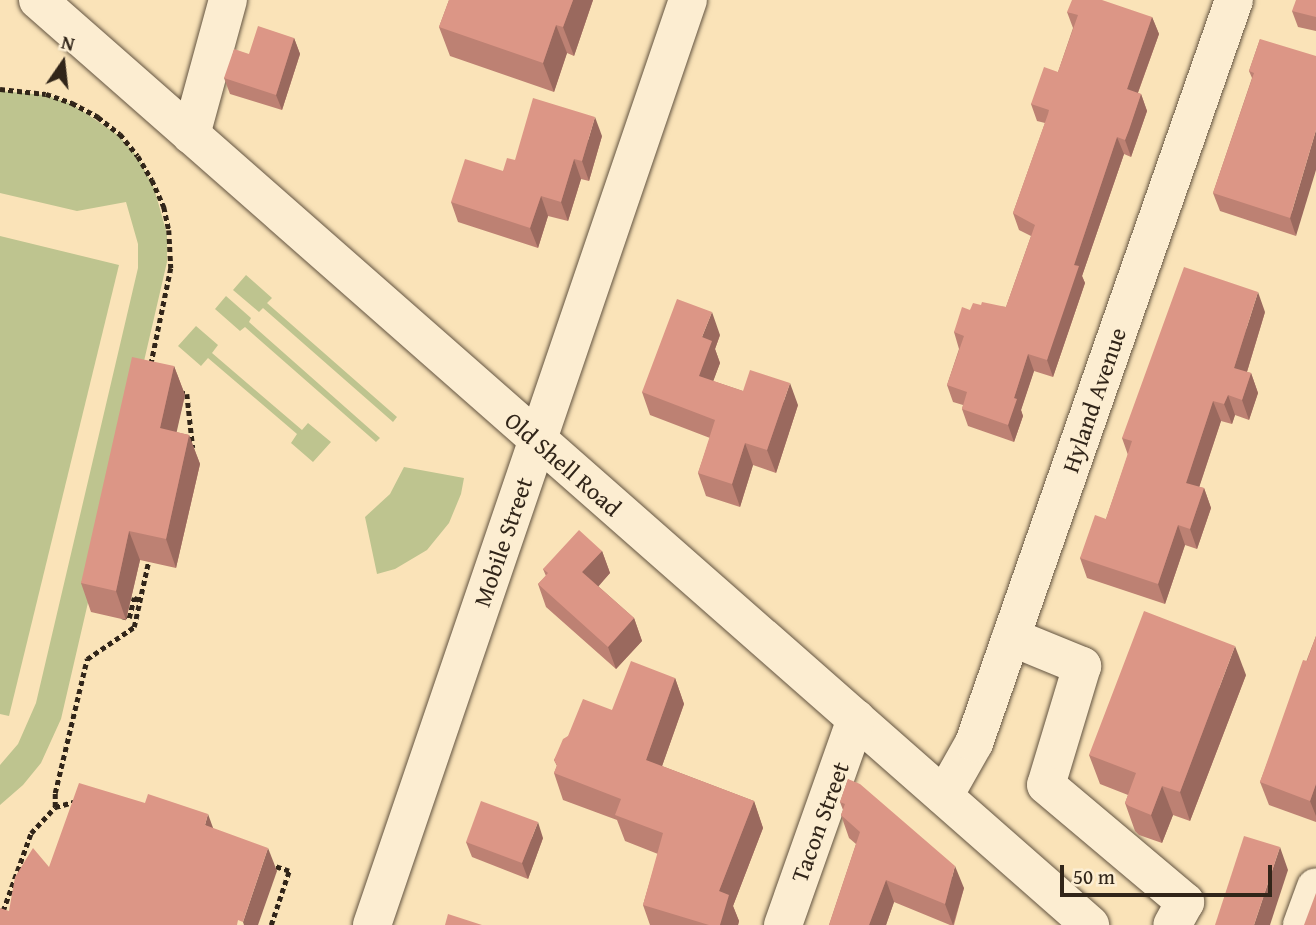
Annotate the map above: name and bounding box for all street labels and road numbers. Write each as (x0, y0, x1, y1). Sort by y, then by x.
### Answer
street label: Hyland Avenue (1056, 324, 1132, 476)
street label: Old Shell Road (499, 406, 627, 522)
street label: Mobile Street (467, 473, 539, 611)
street label: Tacon Street (785, 758, 855, 886)

